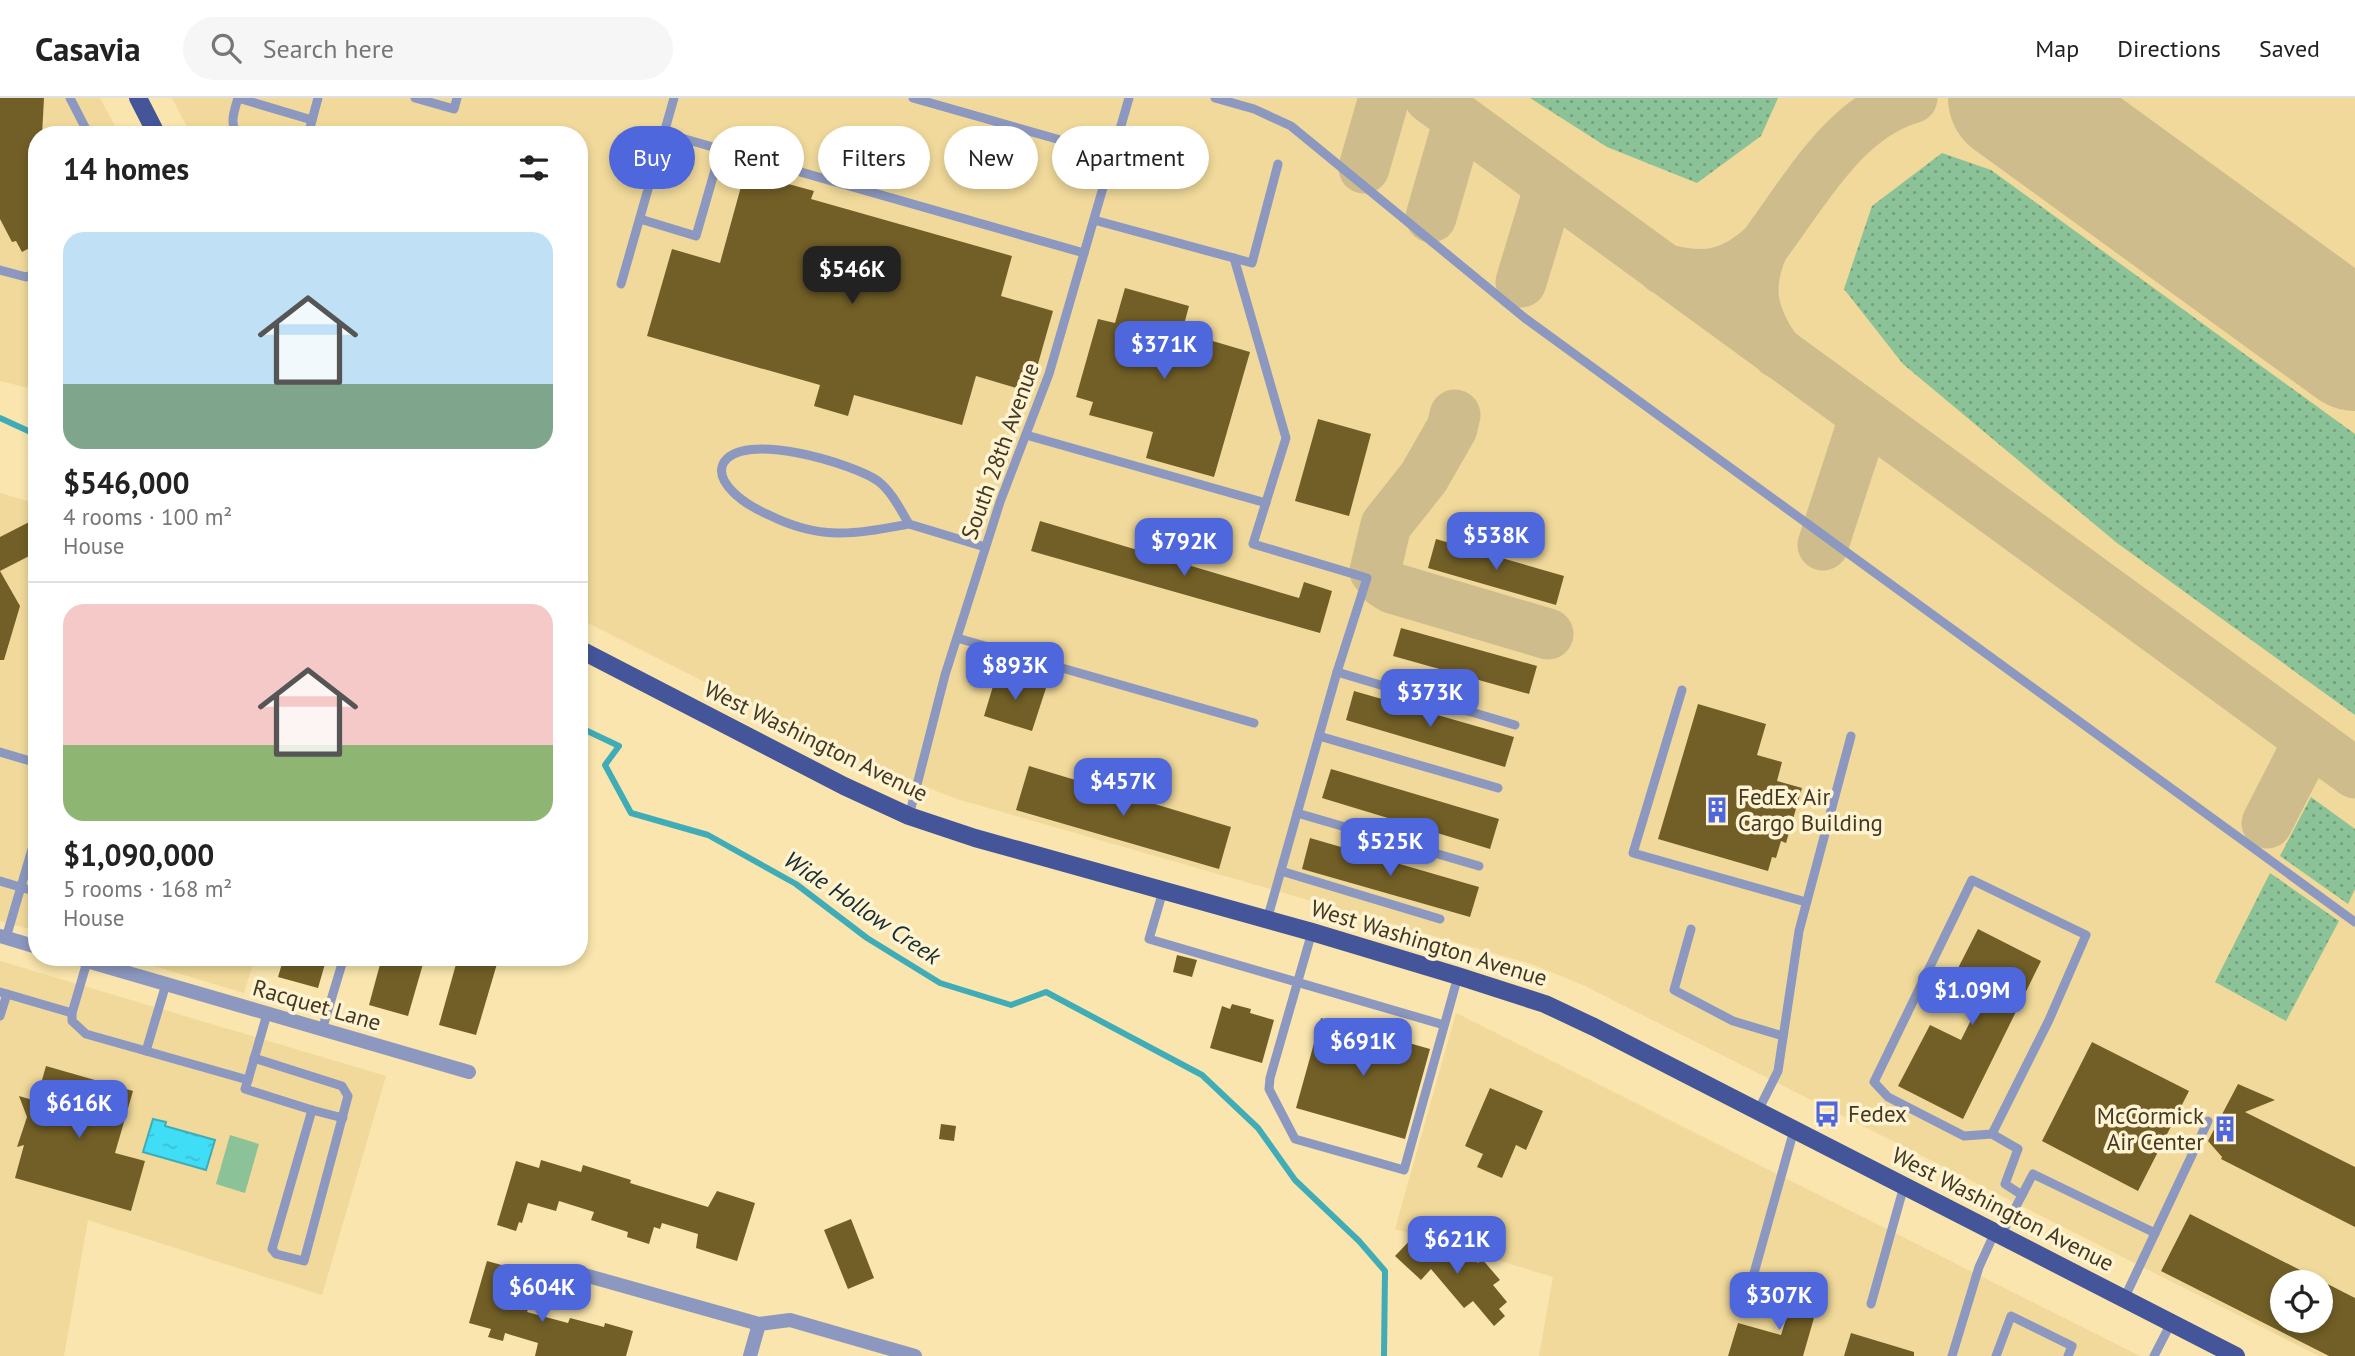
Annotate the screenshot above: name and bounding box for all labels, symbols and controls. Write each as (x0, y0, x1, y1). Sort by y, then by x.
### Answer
search box (183, 17, 673, 80)
text: Casavia (35, 27, 141, 70)
icon: search (207, 29, 245, 67)
text: Search here (263, 32, 394, 65)
text: Map (2035, 33, 2079, 64)
text: Directions (2117, 33, 2221, 64)
text: Saved (2259, 33, 2320, 64)
chip: Buy (609, 126, 695, 189)
chip: Rent (709, 126, 804, 189)
chip: Filters (818, 126, 930, 189)
chip: New (944, 126, 1038, 189)
chip: Apartment (1052, 126, 1209, 189)
text: 14 homes (63, 149, 189, 188)
icon: filters (515, 149, 553, 187)
pin: $546K (803, 246, 901, 306)
text: $546K (819, 254, 885, 283)
icon: home (245, 277, 371, 403)
pin: $371K (1115, 322, 1213, 381)
text: $371K (1131, 329, 1197, 358)
street label: South 28th Avenue (954, 358, 1045, 543)
text: $546,000 (63, 463, 190, 502)
text: 4 rooms · 100 m² (63, 502, 232, 531)
pin: $538K (1447, 512, 1545, 572)
pin: $792K (1135, 518, 1233, 578)
text: $538K (1463, 520, 1529, 549)
text: $792K (1151, 526, 1217, 555)
text: House (63, 531, 125, 560)
pin: $893K (966, 642, 1064, 702)
icon: home (245, 649, 371, 775)
text: $893K (982, 650, 1048, 679)
pin: $373K (1381, 670, 1479, 729)
street label: West Washington Avenue (700, 674, 933, 807)
text: $373K (1397, 677, 1463, 706)
pin: $457K (1074, 758, 1172, 818)
text: $457K (1090, 766, 1156, 795)
place label: FedEx Air Cargo Building (1738, 782, 1883, 837)
building icon: FedEx Air Cargo Building (1702, 795, 1732, 825)
pin: $525K (1341, 818, 1439, 878)
text: $525K (1357, 826, 1423, 855)
text: $1,090,000 (63, 835, 214, 874)
water label: Wide Hollow Creek (778, 844, 948, 972)
text: 5 rooms · 168 m² (63, 874, 232, 903)
street label: West Washington Avenue (1308, 893, 1551, 992)
text: House (63, 903, 125, 932)
pin: $1.09M (1915, 968, 2029, 1027)
street label: Racquet Lane (250, 972, 385, 1037)
text: $1.09M (1934, 975, 2010, 1004)
pin: $691K (1314, 1018, 1412, 1078)
text: $691K (1330, 1026, 1396, 1055)
pin: $616K (30, 1080, 128, 1140)
text: $616K (46, 1088, 112, 1117)
bus stop icon: Fedex (1812, 1099, 1842, 1129)
place label: Fedex (1848, 1099, 1907, 1128)
place label: McCormick Air Center (2097, 1101, 2204, 1156)
building icon: McCormick Air Center (2210, 1114, 2240, 1144)
street label: West Washington Avenue (1887, 1140, 2119, 1277)
pin: $621K (1408, 1216, 1506, 1276)
text: $621K (1424, 1224, 1490, 1253)
pin: $604K (493, 1264, 591, 1324)
map controls (2270, 1270, 2333, 1333)
button: locate (2270, 1270, 2333, 1333)
text: $604K (509, 1272, 575, 1301)
pin: $307K (1730, 1272, 1828, 1332)
text: $307K (1746, 1280, 1812, 1309)

